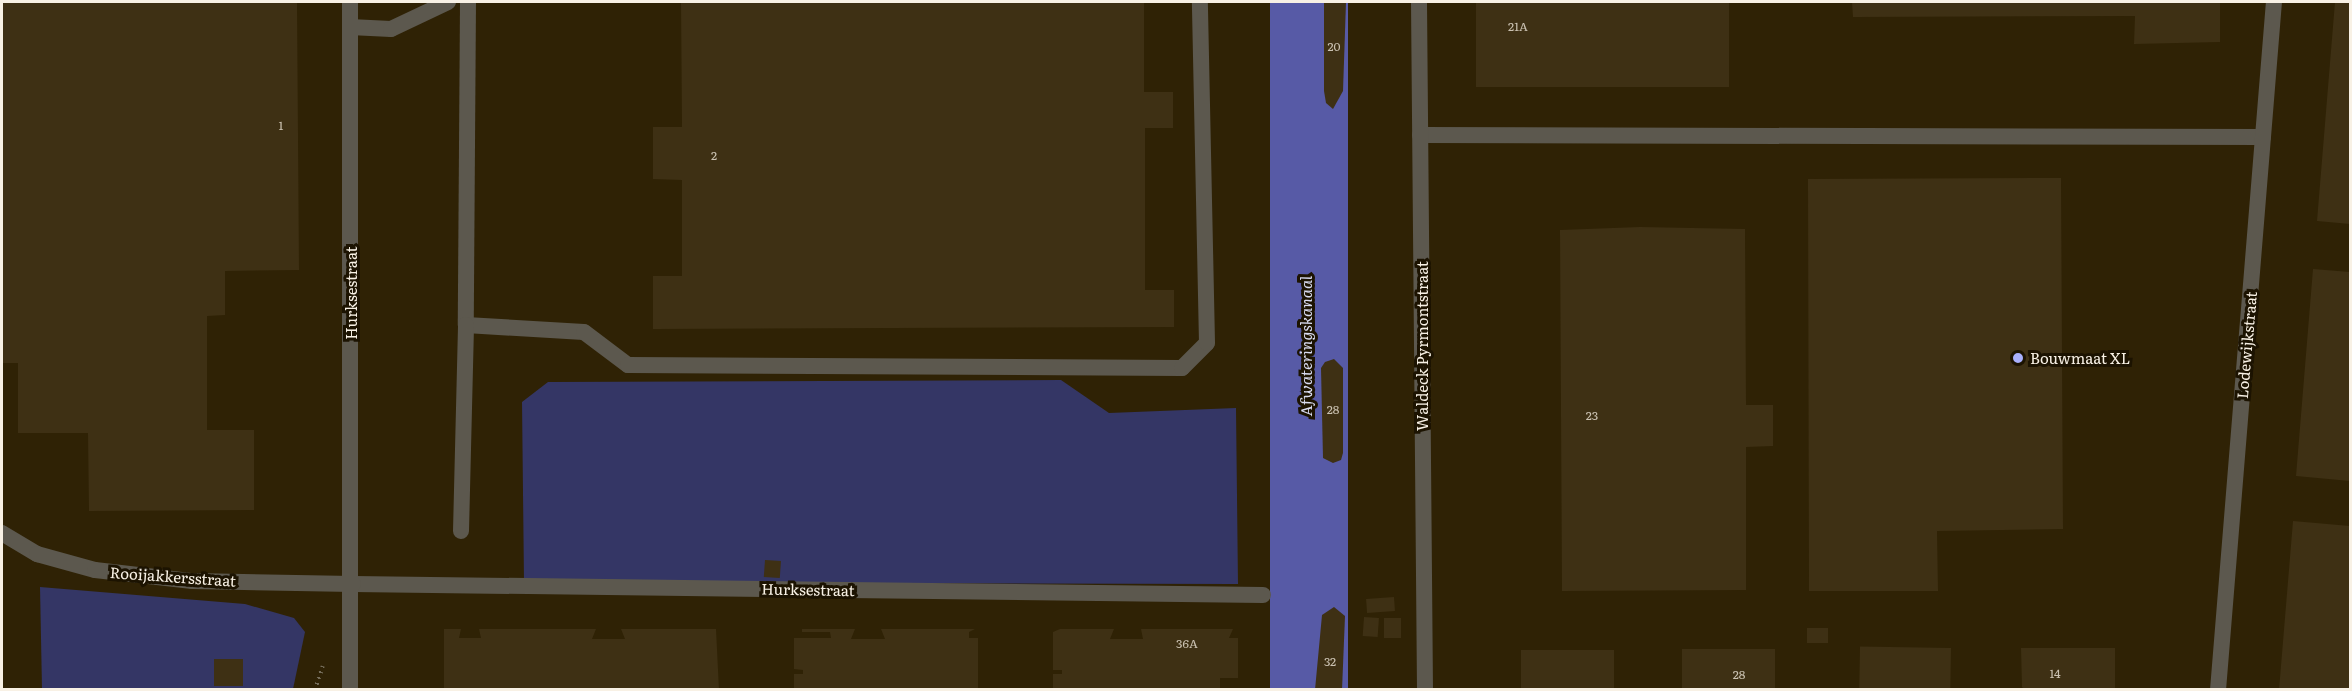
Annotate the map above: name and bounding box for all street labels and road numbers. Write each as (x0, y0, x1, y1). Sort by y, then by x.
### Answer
street label: Hurksestraat (342, 246, 360, 340)
street label: Waldeck Pyrmontstraat (1413, 261, 1431, 431)
street label: Lodewijkstraat (2232, 291, 2260, 399)
street label: Rooijakkersstraat (109, 563, 237, 589)
street label: Hurksestraat (761, 579, 855, 599)

